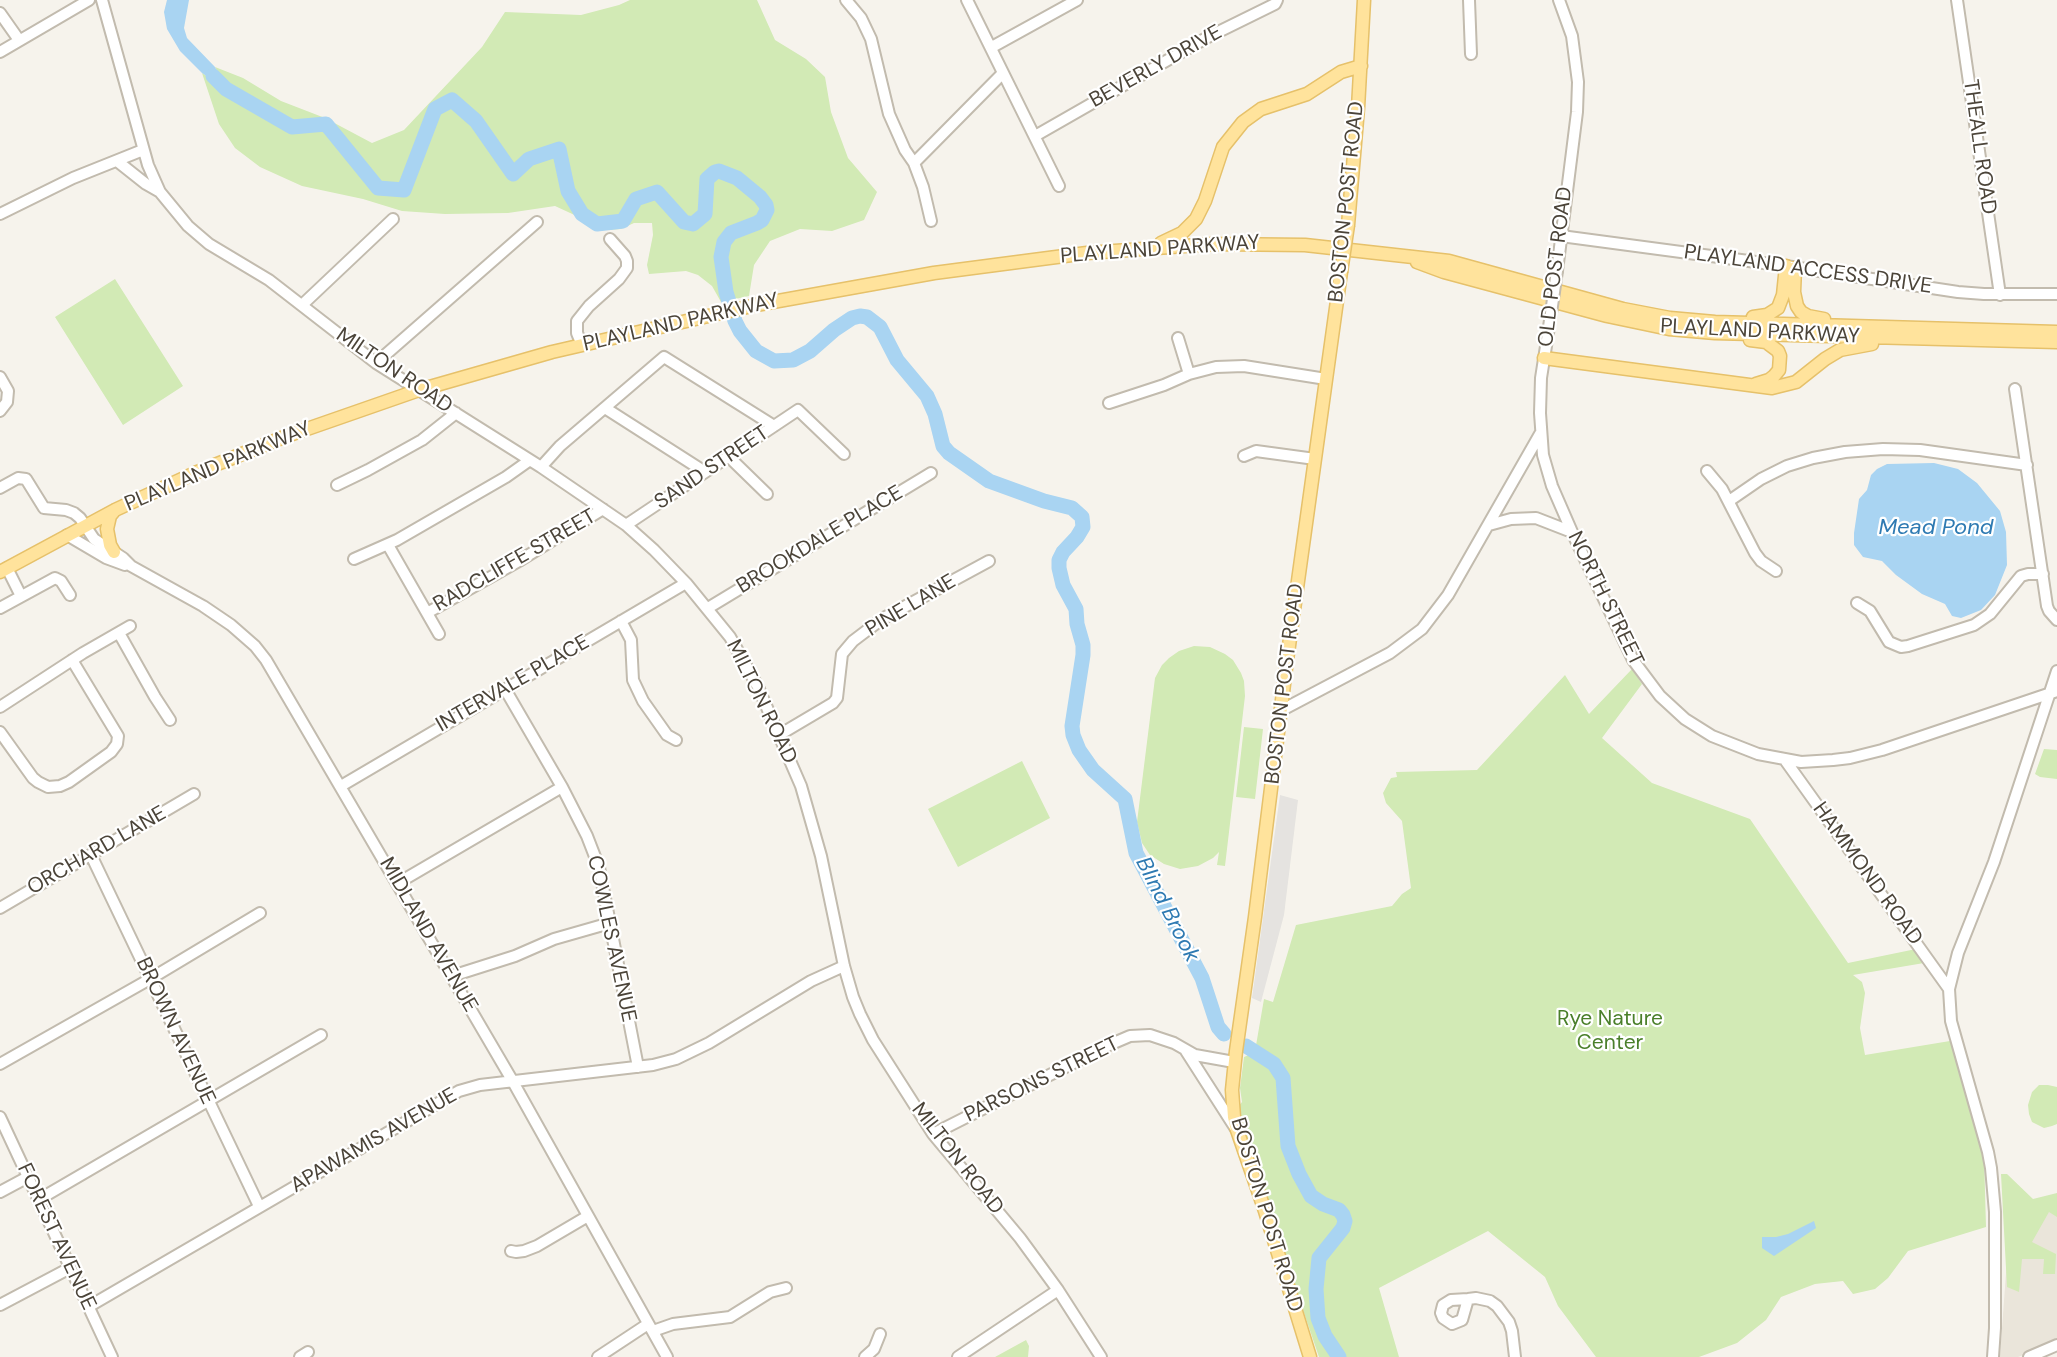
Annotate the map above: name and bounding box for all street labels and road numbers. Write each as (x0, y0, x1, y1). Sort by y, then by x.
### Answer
street label: BEVERLY DRIVE (1085, 20, 1227, 114)
street label: THEALL ROAD (1957, 78, 2001, 216)
street label: BOSTON POST ROAD (1324, 100, 1370, 304)
street label: OLD POST ROAD (1534, 186, 1578, 348)
street label: PLAYLAND PARKWAY (1059, 230, 1261, 270)
street label: PLAYLAND ACCESS DRIVE (1682, 240, 1934, 300)
street label: PLAYLAND PARKWAY (581, 288, 781, 358)
street label: PLAYLAND PARKWAY (1660, 314, 1860, 350)
street label: MILTON ROAD (331, 323, 457, 419)
street label: PLAYLAND PARKWAY (121, 416, 315, 518)
street label: SAND STREET (650, 421, 774, 515)
street label: BROOKDALE PLACE (732, 481, 908, 599)
street label: RADCLIFFE STREET (429, 504, 601, 618)
street label: NORTH STREET (1562, 528, 1648, 670)
street label: PINE LANE (861, 569, 961, 643)
street label: BOSTON POST ROAD (1260, 582, 1310, 786)
street label: INTERVALE PLACE (432, 630, 594, 738)
street label: MILTON ROAD (720, 636, 802, 768)
street label: HAMMOND ROAD (1807, 798, 1927, 950)
street label: ORCHARD LANE (23, 801, 171, 901)
street label: MIDLAND AVENUE (373, 853, 483, 1017)
street label: COWLES AVENUE (581, 853, 641, 1025)
street label: BROWN AVENUE (130, 954, 220, 1108)
street label: PARSONS STREET (961, 1032, 1123, 1128)
street label: APAWAMIS AVENUE (286, 1083, 462, 1199)
street label: MILTON ROAD (906, 1098, 1008, 1220)
street label: BOSTON POST ROAD (1224, 1115, 1308, 1315)
street label: FOREST AVENUE (11, 1160, 101, 1314)

